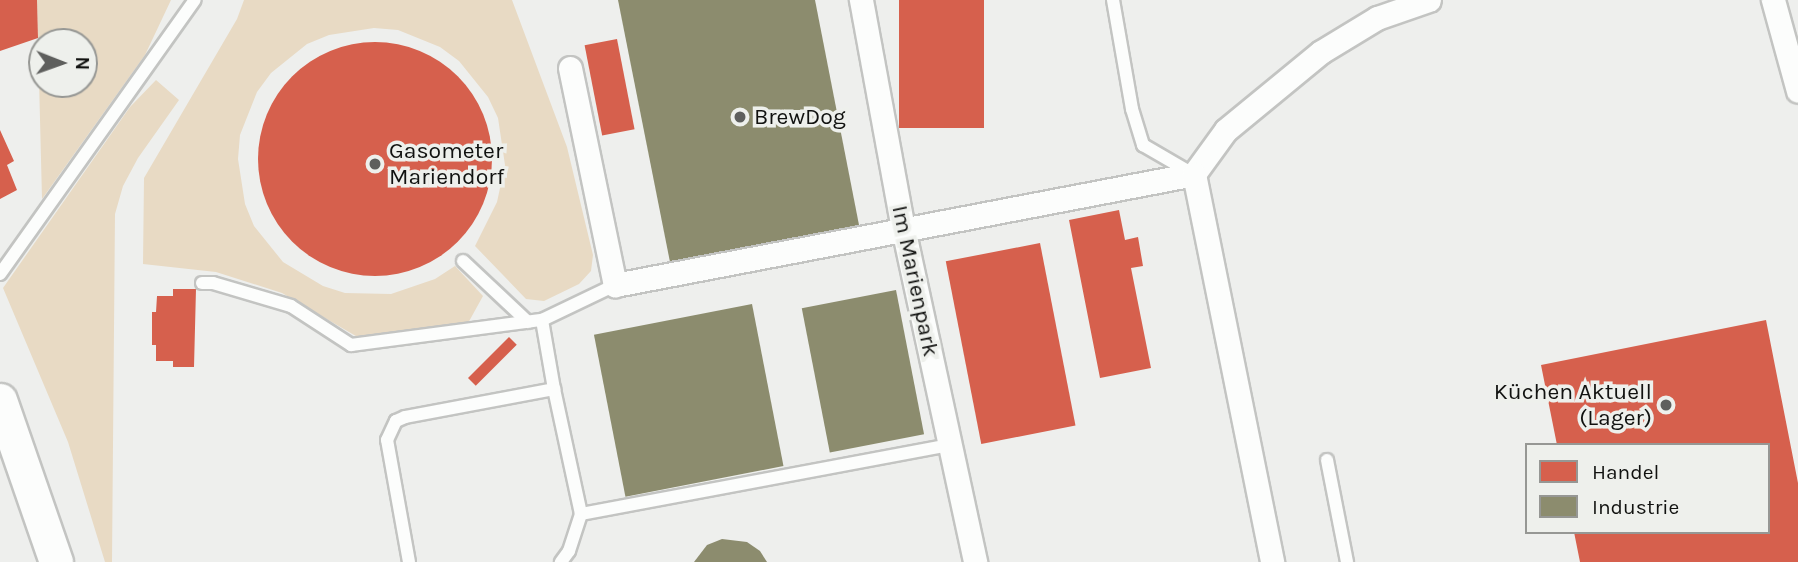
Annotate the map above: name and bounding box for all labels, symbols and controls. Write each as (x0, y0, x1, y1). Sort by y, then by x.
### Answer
north arrow (28, 28, 98, 98)
text: N (71, 56, 93, 70)
place label: BrewDog (754, 103, 846, 131)
marker: BrewDog (732, 109, 748, 125)
place label: Gasometer Mariendorf (389, 137, 504, 191)
marker: Gasometer Mariendorf (367, 156, 383, 172)
street label: Im Marienpark (886, 203, 944, 359)
place label: Küchen Aktuell (Lager) (1494, 378, 1652, 432)
marker: Küchen Aktuell (Lager) (1658, 397, 1674, 413)
legend (1525, 443, 1770, 534)
text: Handel (1592, 460, 1659, 484)
text: Industrie (1592, 495, 1679, 519)

